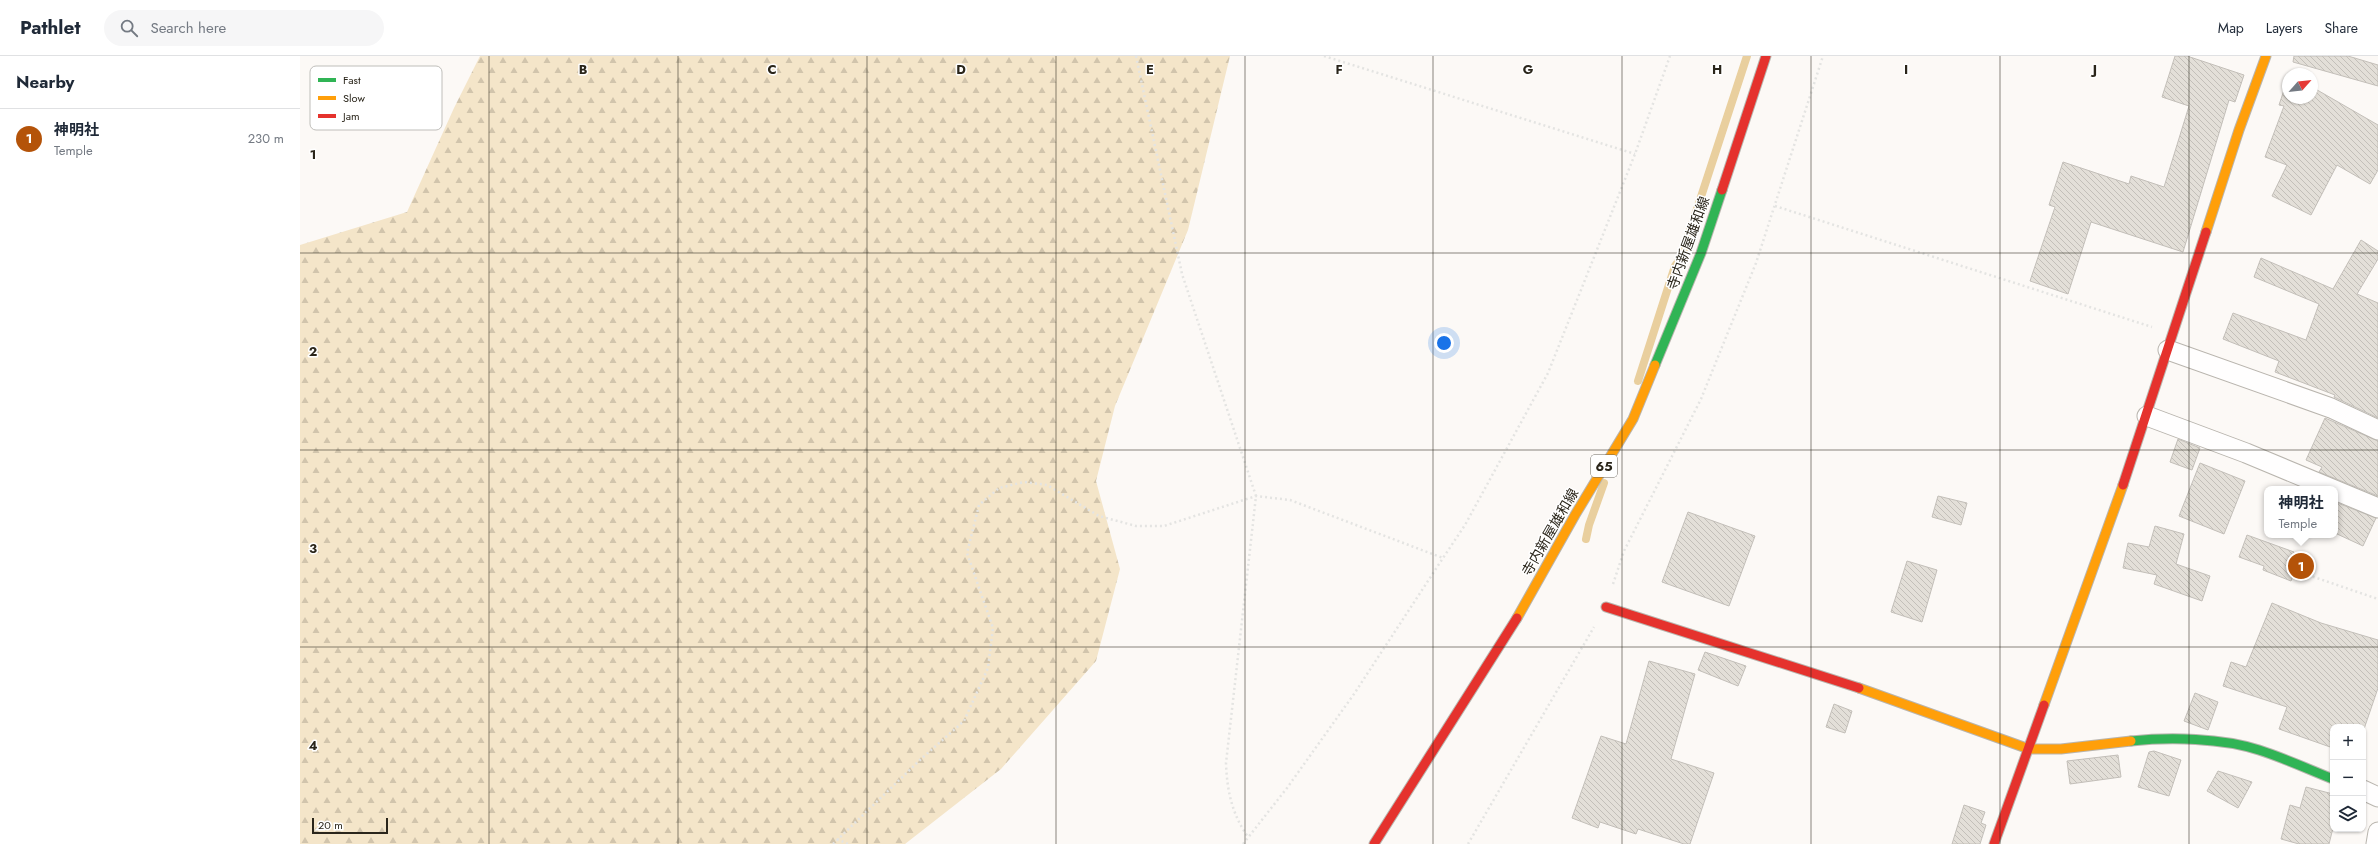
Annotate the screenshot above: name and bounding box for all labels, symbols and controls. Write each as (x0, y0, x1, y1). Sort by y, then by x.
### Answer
search box (104, 10, 384, 46)
text: Pathlet (20, 14, 80, 41)
icon: search (118, 17, 140, 39)
text: Search here (150, 17, 226, 39)
text: Map (2218, 18, 2244, 38)
text: Layers (2266, 18, 2302, 38)
text: Share (2324, 18, 2358, 38)
text: B (579, 60, 588, 79)
text: C (767, 60, 777, 79)
text: D (956, 60, 966, 79)
text: E (1146, 60, 1154, 79)
text: F (1335, 60, 1343, 79)
text: G (1523, 60, 1534, 79)
text: H (1712, 60, 1722, 79)
text: I (1904, 60, 1908, 79)
text: J (2090, 60, 2097, 79)
legend (310, 66, 442, 130)
north arrow (2282, 68, 2318, 104)
text: Nearby (16, 70, 74, 94)
text: Fast (343, 72, 361, 88)
text: Slow (343, 90, 365, 106)
text: Jam (341, 108, 360, 124)
text: 神明社 (54, 119, 99, 141)
text: 1 (26, 129, 32, 148)
text: 230 m (248, 129, 284, 148)
text: Temple (54, 141, 93, 160)
text: 1 (310, 145, 316, 164)
street label: 寺内新屋雄和線 (1662, 194, 1714, 292)
your location (1434, 333, 1454, 353)
text: 2 (309, 342, 317, 361)
road number: 65 (1591, 455, 1617, 477)
street label: 寺内新屋雄和線 (1517, 485, 1583, 579)
popup (2264, 486, 2338, 538)
text: 神明社 (2278, 492, 2324, 514)
text: Temple (2278, 514, 2317, 533)
text: 3 (309, 539, 317, 558)
pin: 1 (2288, 551, 2314, 581)
map controls (2330, 724, 2366, 832)
button: + (2330, 724, 2366, 760)
text: 4 (308, 736, 318, 755)
button: − (2330, 760, 2366, 796)
button: layers (2330, 796, 2366, 832)
scale bar (312, 816, 388, 835)
text: 20 m (318, 817, 343, 833)

